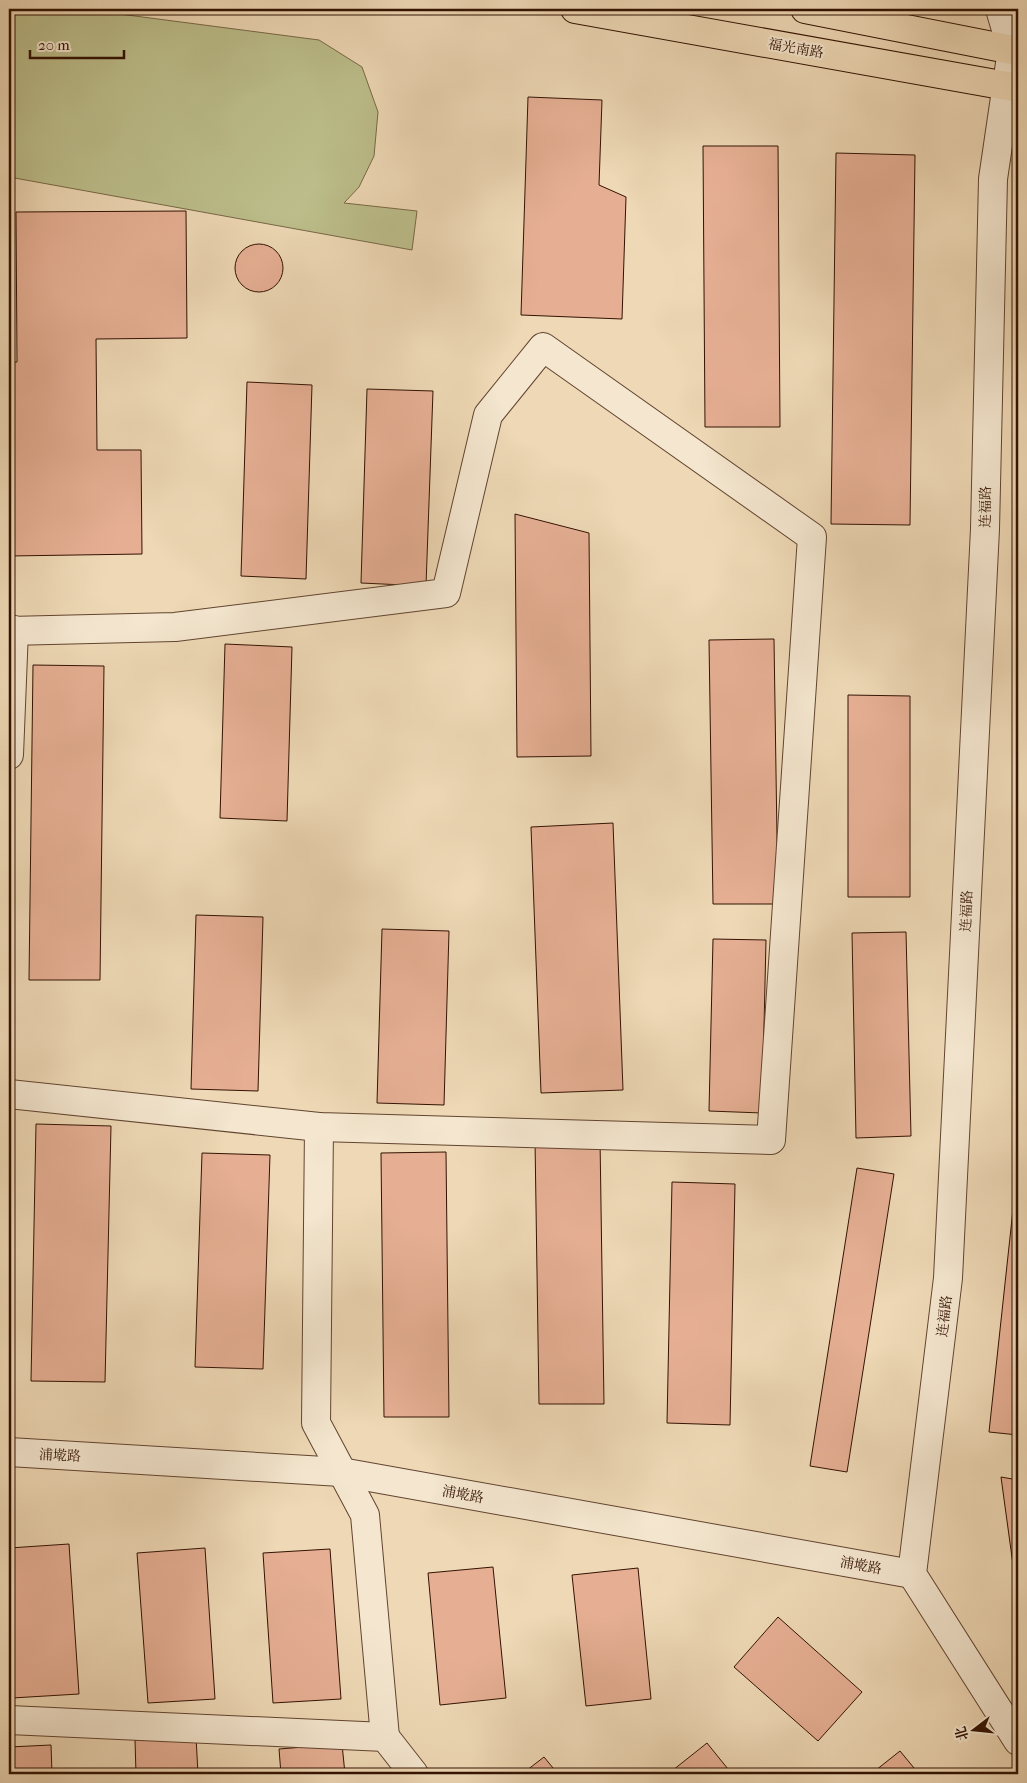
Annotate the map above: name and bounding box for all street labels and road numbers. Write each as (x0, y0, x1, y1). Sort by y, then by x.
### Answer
street label: 福光南路 (767, 35, 825, 62)
street label: 连福路 (977, 486, 994, 528)
street label: 连福路 (957, 890, 976, 932)
street label: 连福路 (934, 1294, 955, 1338)
street label: 浦墘路 (39, 1446, 81, 1465)
street label: 浦墘路 (441, 1482, 485, 1507)
street label: 浦墘路 (839, 1553, 883, 1578)

